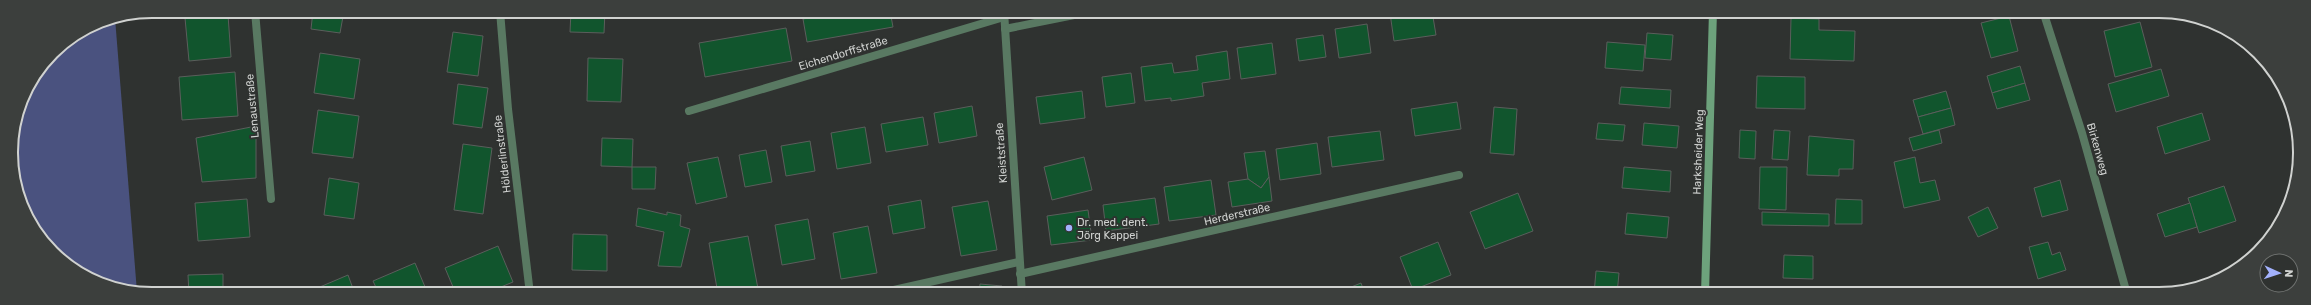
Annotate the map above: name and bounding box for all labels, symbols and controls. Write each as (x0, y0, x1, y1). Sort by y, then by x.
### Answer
street label: Eichendorffstraße (797, 34, 889, 73)
street label: Lenaustraße (243, 73, 262, 139)
street label: Harksheider Weg (1691, 109, 1706, 195)
street label: Hölderlinstraße (491, 114, 514, 194)
street label: Kleiststraße (993, 122, 1010, 184)
street label: Birkenweg (2084, 122, 2111, 177)
street label: Herderstraße (1203, 201, 1272, 228)
place label: Dr. med. dent. Jörg Kappei (1077, 216, 1148, 242)
marker: Dr. med. dent. Jörg Kappei (1064, 223, 1074, 233)
north arrow (2259, 253, 2299, 293)
text: N (2282, 269, 2295, 278)

